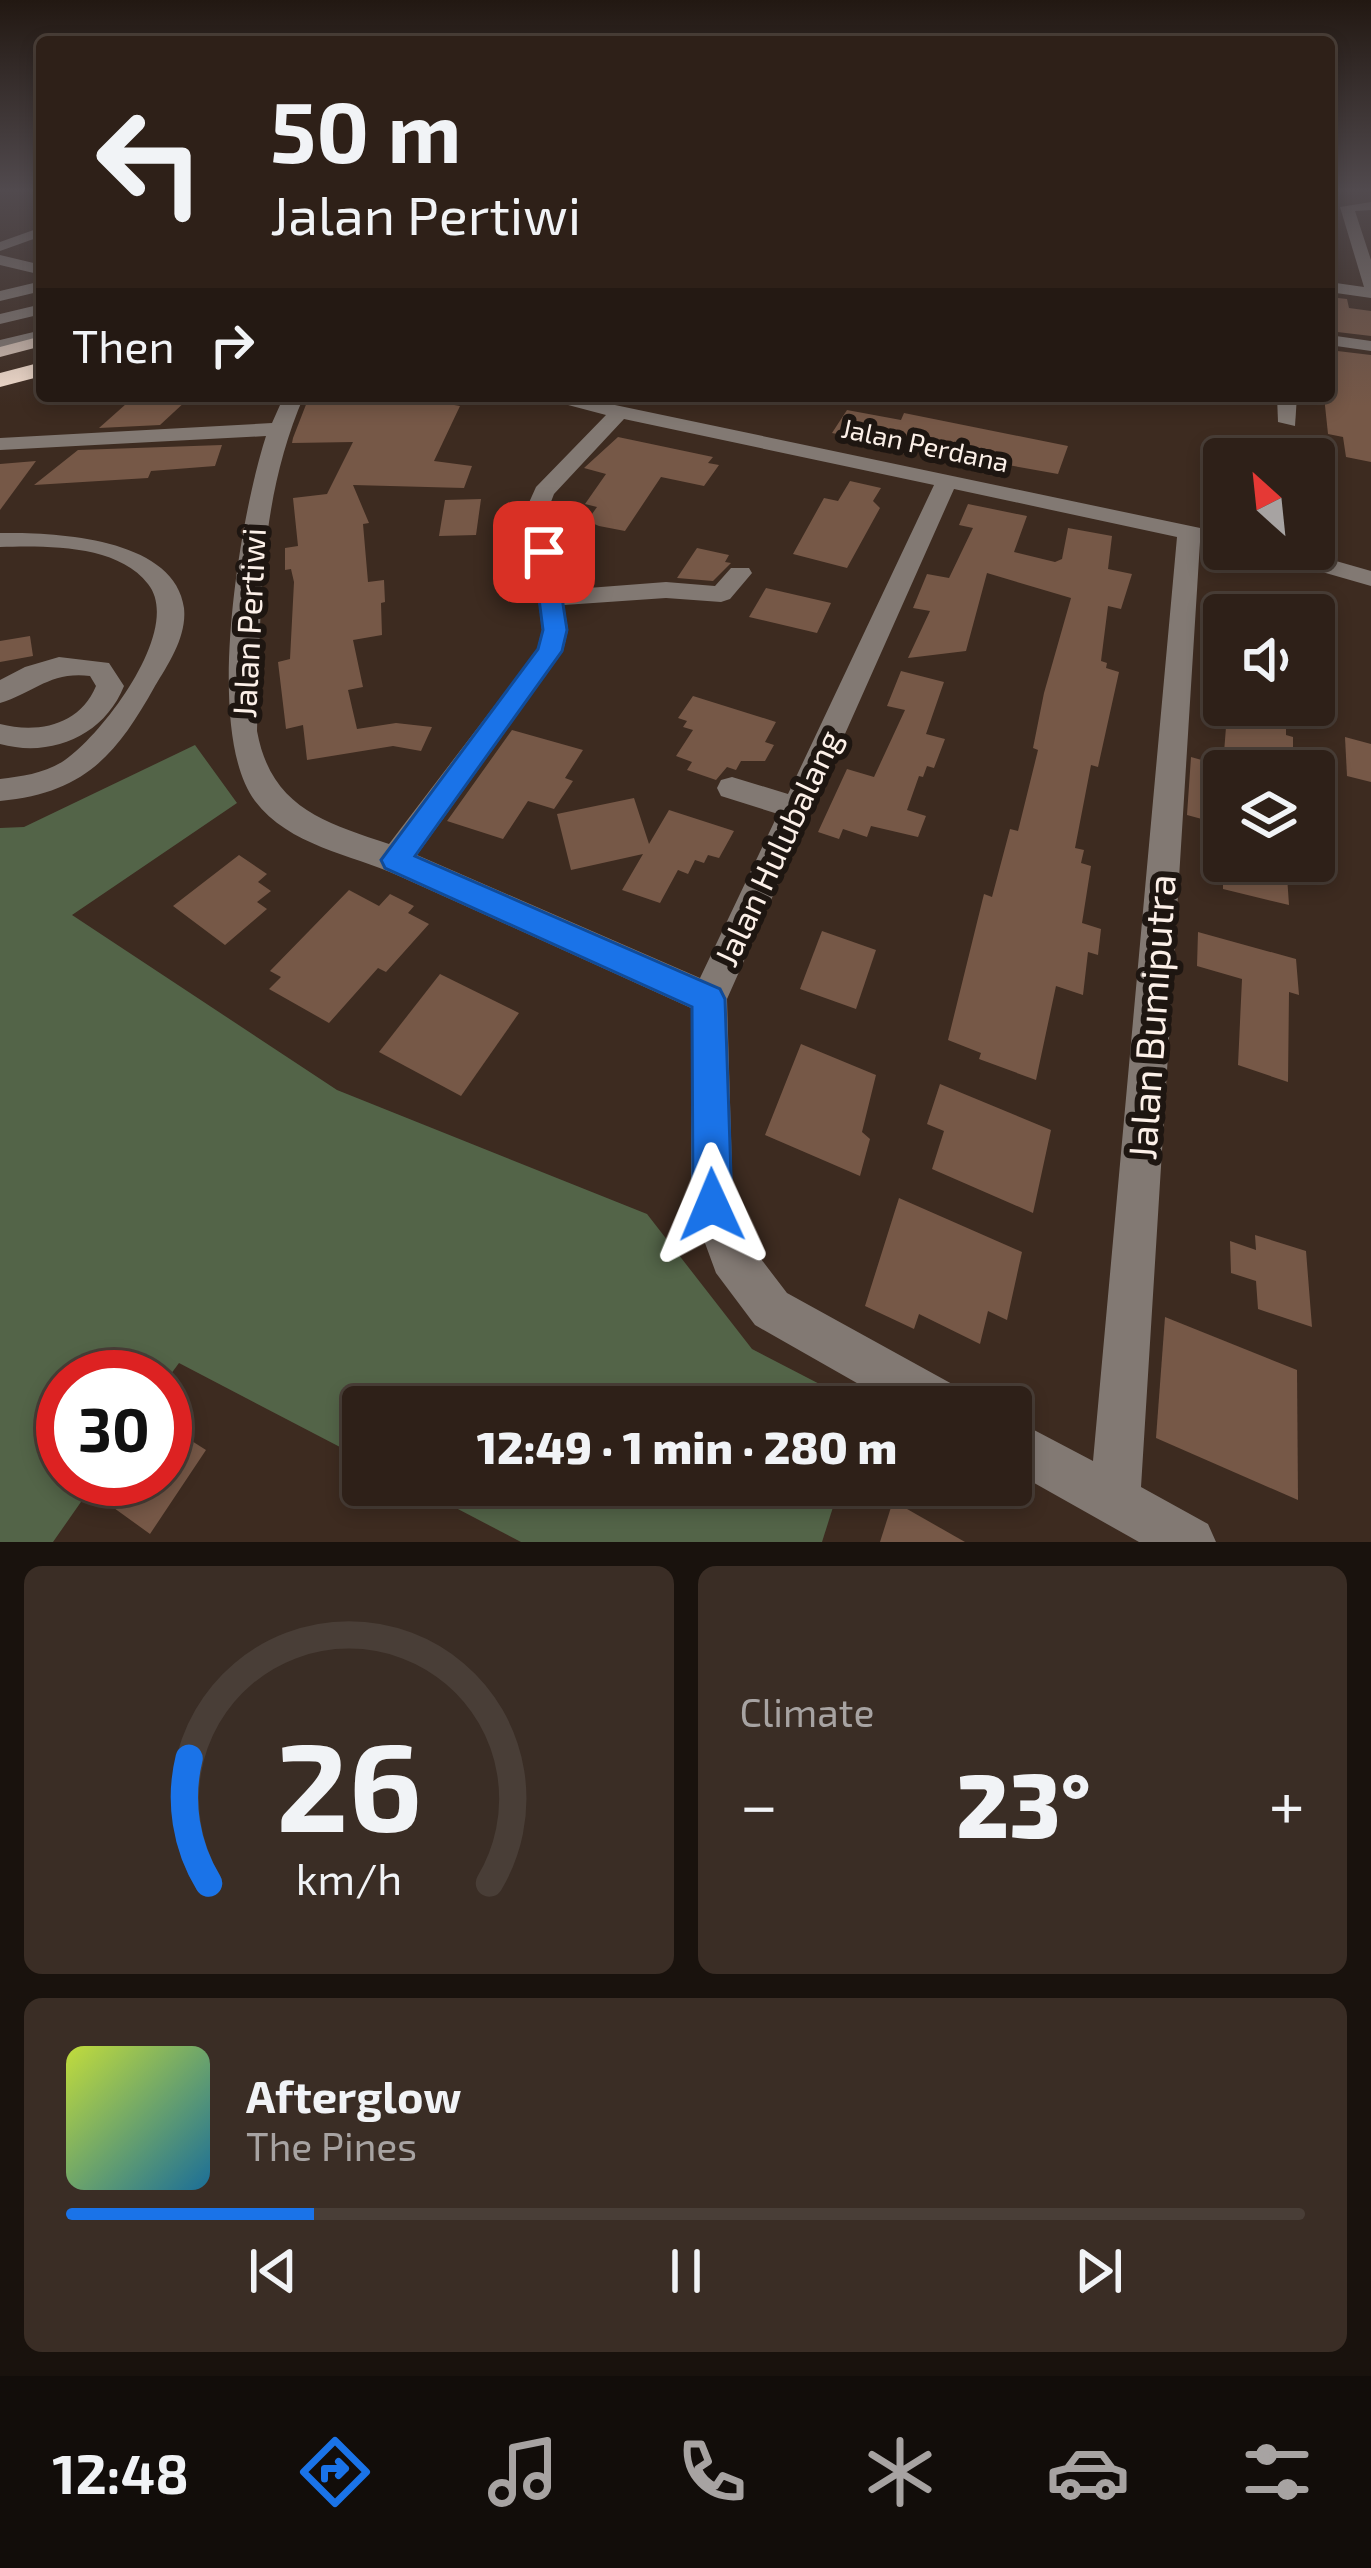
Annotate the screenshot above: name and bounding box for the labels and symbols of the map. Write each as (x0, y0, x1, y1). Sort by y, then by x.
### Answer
street label: Jalan Perdana (839, 411, 1012, 477)
north arrow (1203, 438, 1335, 570)
pin (493, 501, 595, 603)
street label: Jalan Pertiwi (223, 527, 273, 719)
street label: Jalan Hulubalang (705, 723, 849, 972)
street label: Jalan Bumiputra (1117, 873, 1184, 1161)
position arrow (649, 1142, 775, 1268)
speed limit sign: 30 (36, 1350, 192, 1506)

